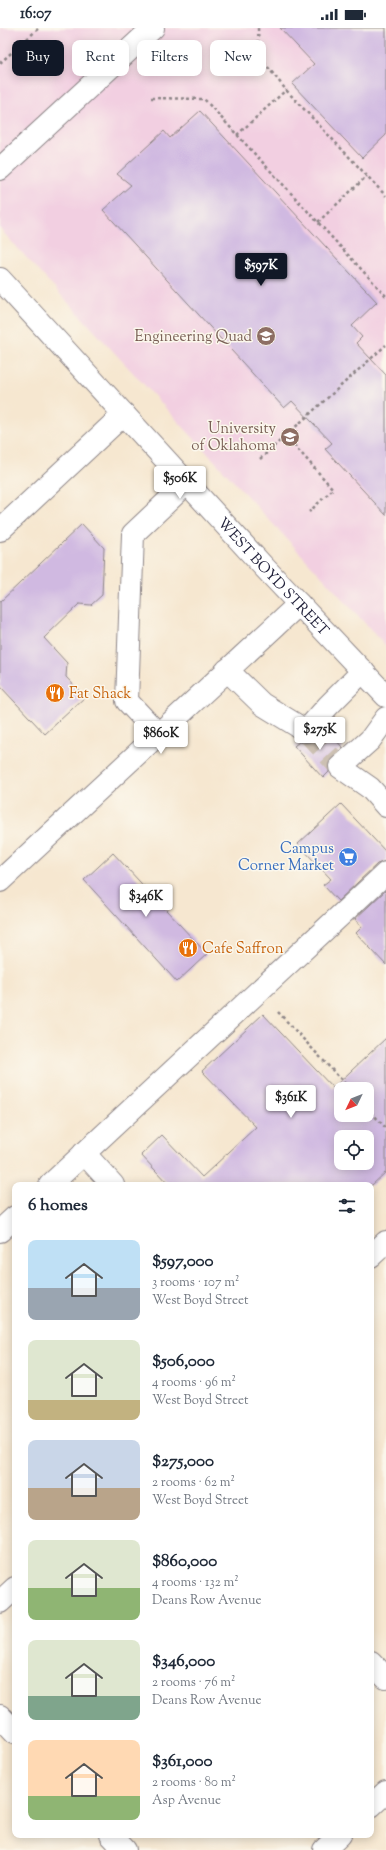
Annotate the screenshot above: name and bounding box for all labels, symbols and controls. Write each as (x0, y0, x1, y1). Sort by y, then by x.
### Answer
text: 16:07 (20, 4, 52, 25)
chip: Buy (12, 40, 64, 76)
chip: Rent (72, 40, 129, 76)
chip: Filters (137, 40, 202, 76)
chip: New (210, 40, 266, 76)
pin: $597K (233, 253, 289, 287)
text: $597K (244, 257, 278, 275)
school or university icon: Engineering Quad (255, 325, 277, 347)
place label: Engineering Quad (134, 327, 253, 348)
place label: University of Oklahoma (191, 419, 277, 457)
school or university icon: University of Oklahoma (279, 426, 301, 448)
pin: $506K (152, 466, 208, 500)
text: $506K (163, 470, 197, 488)
street label: WEST BOYD STREET (212, 514, 333, 642)
restaurant icon: Fat Shack (44, 682, 66, 704)
place label: Fat Shack (69, 684, 132, 705)
pin: $275K (292, 717, 348, 751)
pin: $860K (133, 721, 189, 755)
text: $275K (303, 721, 337, 739)
text: $860K (143, 725, 179, 743)
place label: Campus Corner Market (238, 839, 334, 877)
supermarket icon: Campus Corner Market (337, 846, 359, 868)
pin: $346K (118, 884, 174, 918)
text: $346K (129, 888, 163, 906)
restaurant icon: Cafe Saffron (177, 937, 199, 959)
place label: Cafe Saffron (202, 939, 284, 960)
north arrow (334, 1082, 374, 1122)
map controls (334, 1082, 374, 1170)
pin: $361K (263, 1085, 319, 1119)
text: $361K (275, 1089, 307, 1107)
button: locate (334, 1130, 374, 1170)
text: 6 homes (28, 1194, 88, 1218)
icon: filters (336, 1195, 358, 1217)
text: $597,000 (152, 1250, 214, 1274)
icon: home (60, 1256, 108, 1304)
text: 3 rooms · 107 m² (152, 1274, 239, 1292)
text: West Boyd Street (152, 1292, 248, 1310)
text: $506,000 (152, 1350, 215, 1374)
icon: home (60, 1356, 108, 1404)
text: 4 rooms · 96 m² (152, 1374, 236, 1392)
text: West Boyd Street (152, 1392, 248, 1410)
text: $275,000 (152, 1450, 214, 1474)
icon: home (60, 1456, 108, 1504)
text: 2 rooms · 62 m² (152, 1474, 235, 1492)
text: West Boyd Street (152, 1492, 248, 1510)
text: $860,000 (152, 1550, 217, 1574)
icon: home (60, 1556, 108, 1604)
text: 4 rooms · 132 m² (152, 1574, 239, 1592)
text: Deans Row Avenue (152, 1592, 262, 1610)
text: $346,000 (152, 1650, 215, 1674)
icon: home (60, 1656, 108, 1704)
text: 2 rooms · 76 m² (152, 1674, 236, 1692)
text: Deans Row Avenue (152, 1692, 262, 1710)
text: $361,000 (152, 1750, 213, 1774)
icon: home (60, 1756, 108, 1804)
text: 2 rooms · 80 m² (152, 1774, 236, 1792)
text: Asp Avenue (152, 1792, 221, 1810)

